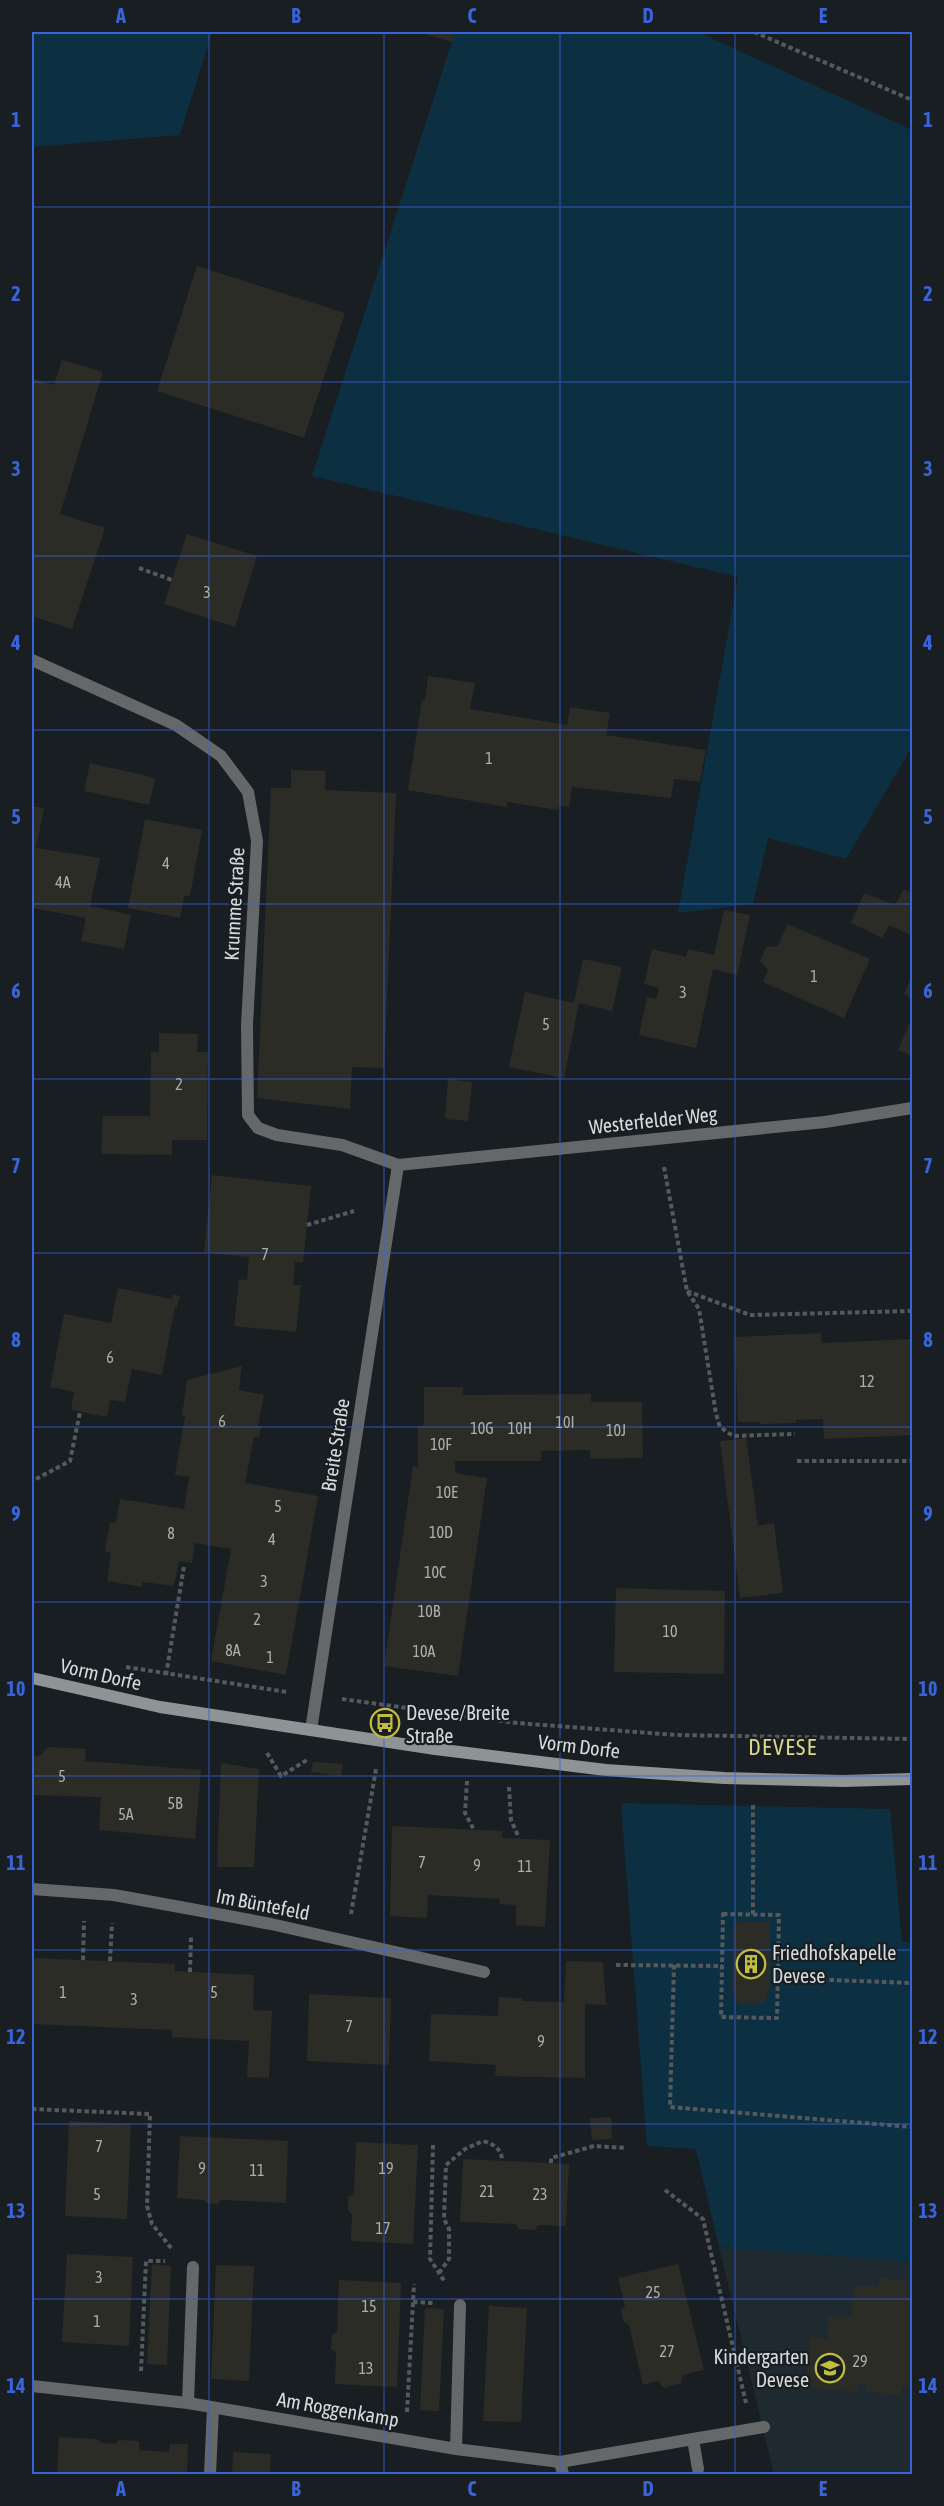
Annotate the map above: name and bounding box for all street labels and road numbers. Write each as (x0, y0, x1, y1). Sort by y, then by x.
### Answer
street label: Krumme Straße (220, 847, 248, 961)
street label: Westerfelder Weg (588, 1102, 719, 1138)
street label: Breite Straße (316, 1397, 354, 1493)
street label: Vorm Dorfe (58, 1654, 144, 1694)
street label: Vorm Dorfe (537, 1730, 621, 1762)
street label: Im Büntefeld (214, 1884, 312, 1924)
street label: Am Roggenkamp (275, 2387, 401, 2431)

